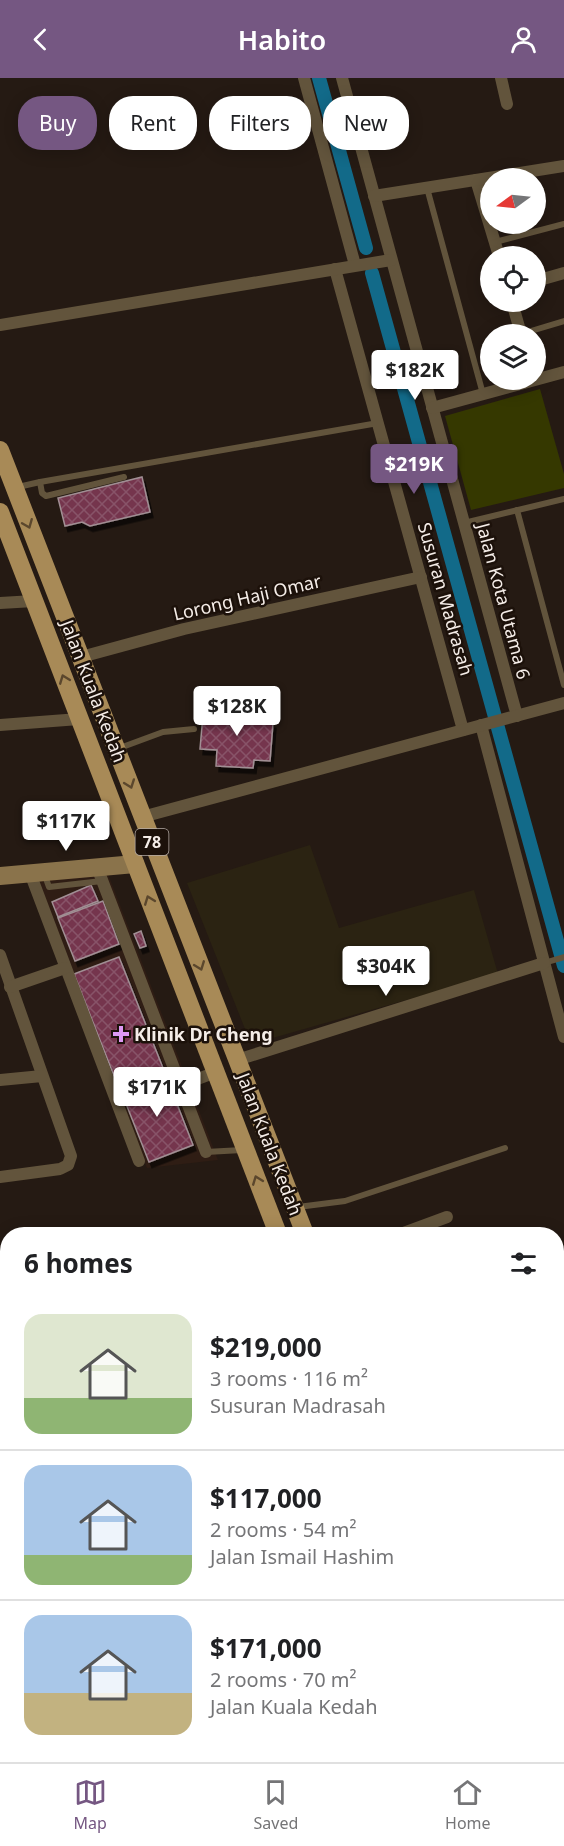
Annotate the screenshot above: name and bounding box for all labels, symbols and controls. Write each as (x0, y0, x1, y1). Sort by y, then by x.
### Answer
text: Habito (238, 21, 326, 58)
icon: back (24, 23, 57, 56)
icon: person (507, 23, 540, 56)
chip: Buy (18, 96, 97, 150)
chip: Rent (109, 96, 197, 150)
chip: Filters (209, 96, 311, 150)
chip: New (323, 96, 409, 150)
north arrow (480, 168, 546, 234)
map controls (480, 168, 546, 390)
button: locate (480, 246, 546, 312)
button: layers (480, 324, 546, 390)
pin: $182K (373, 350, 457, 401)
text: $182K (385, 356, 445, 383)
pin: $219K (372, 444, 456, 495)
text: $219K (384, 450, 444, 477)
one-way arrow (21, 518, 33, 529)
street label: Jalan Kota Utama 6 (471, 518, 536, 682)
street label: Susuran Madrasah (413, 520, 479, 678)
street label: Lorong Haji Omar (171, 568, 324, 626)
street label: Jalan Kuala Kedah (55, 614, 132, 766)
one-way arrow (59, 674, 71, 685)
pin: $128K (195, 686, 279, 737)
text: $128K (207, 692, 267, 719)
one-way arrow (122, 778, 135, 789)
pin: $117K (24, 801, 108, 852)
text: $117K (36, 807, 96, 834)
road number: 78 (136, 829, 168, 855)
one-way arrow (144, 895, 156, 906)
pin: $304K (344, 946, 428, 997)
text: $304K (356, 952, 416, 979)
one-way arrow (193, 960, 206, 970)
place label: Klinik Dr Cheng (134, 1022, 273, 1046)
marker: Klinik Dr Cheng (112, 1025, 130, 1043)
pin: $171K (115, 1067, 199, 1118)
street label: Jalan Kuala Kedah (231, 1067, 308, 1219)
text: $171K (127, 1073, 187, 1100)
one-way arrow (252, 1175, 264, 1186)
text: 6 homes (24, 1245, 133, 1281)
icon: filters (507, 1247, 540, 1280)
text: $219,000 (210, 1329, 322, 1365)
icon: home (72, 1338, 144, 1410)
text: 3 rooms · 116 m² (210, 1365, 368, 1392)
text: Susuran Madrasah (210, 1392, 386, 1419)
text: $117,000 (210, 1480, 322, 1516)
icon: home (72, 1489, 144, 1561)
text: 2 rooms · 54 m² (210, 1516, 357, 1543)
text: Jalan Ismail Hashim (210, 1543, 394, 1570)
text: $171,000 (210, 1630, 322, 1666)
icon: home (72, 1639, 144, 1711)
text: 2 rooms · 70 m² (210, 1666, 357, 1693)
text: Jalan Kuala Kedah (210, 1693, 378, 1720)
tab: Map (73, 1776, 107, 1834)
tab: Saved (254, 1776, 298, 1834)
tab: Home (445, 1776, 491, 1834)

